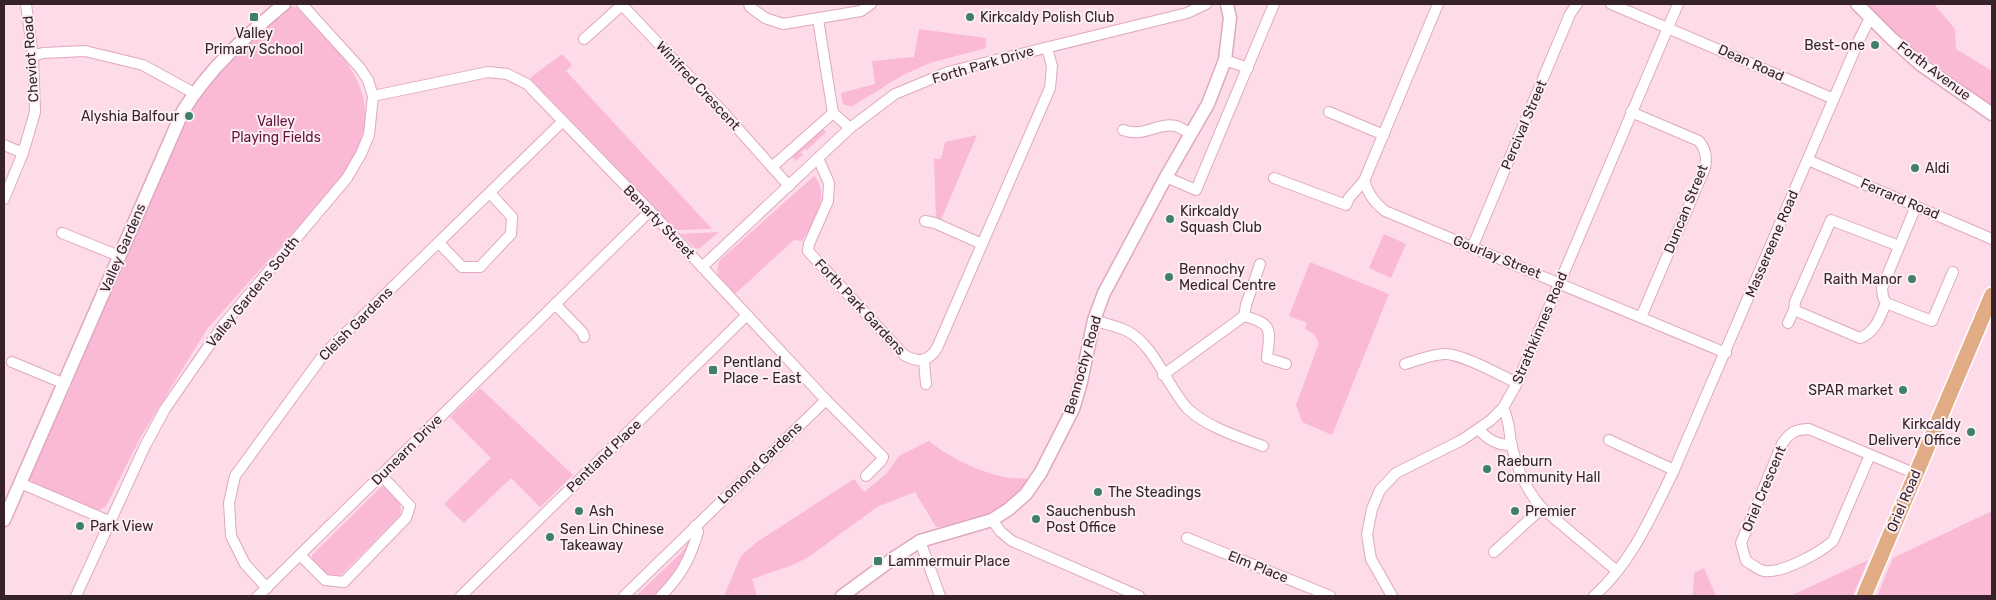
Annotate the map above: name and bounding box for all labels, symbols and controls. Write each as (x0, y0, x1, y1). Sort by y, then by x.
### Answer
place label: Kirkcaldy Polish Club (980, 9, 1114, 26)
marker: Valley Primary School (248, 11, 260, 23)
marker: Kirkcaldy Polish Club (964, 11, 976, 23)
street label: Cheviot Road (19, 15, 43, 103)
place label: Valley Primary School (205, 25, 303, 58)
place label: Best-one (1804, 37, 1865, 54)
street label: Winifred Crescent (652, 38, 744, 134)
street label: Forth Avenue (1894, 38, 1974, 104)
marker: Best-one (1869, 39, 1881, 51)
street label: Dean Road (1715, 41, 1787, 85)
street label: Forth Park Drive (930, 42, 1036, 88)
street label: Percival Street (1498, 77, 1551, 172)
place label: Alyshia Balfour (81, 108, 180, 125)
marker: Alyshia Balfour (183, 110, 195, 122)
park label: Valley Playing Fields (231, 113, 321, 146)
place label: Aldi (1925, 160, 1950, 177)
street label: Duncan Street (1660, 162, 1712, 256)
marker: Aldi (1909, 162, 1921, 174)
street label: Ferrard Road (1858, 175, 1942, 223)
street label: Benarty Street (620, 182, 699, 263)
street label: Massereene Road (1742, 188, 1802, 300)
street label: Valley Gardens (97, 201, 149, 295)
place label: Kirkcaldy Squash Club (1180, 203, 1262, 236)
marker: Kirkcaldy Squash Club (1164, 213, 1176, 225)
street label: Gourlay Street (1450, 232, 1544, 283)
street label: Valley Gardens South (203, 233, 303, 351)
street label: Forth Park Gardens (811, 255, 909, 359)
place label: Bennochy Medical Centre (1179, 261, 1276, 294)
street label: Strathkinnes Road (1509, 269, 1571, 387)
marker: Bennochy Medical Centre (1163, 271, 1175, 283)
place label: Raith Manor (1824, 271, 1903, 288)
marker: Raith Manor (1906, 273, 1918, 285)
street label: Cleish Gardens (316, 284, 396, 364)
street label: Bennochy Road (1061, 314, 1105, 416)
place label: Pentland Place - East (723, 354, 802, 387)
marker: Pentland Place - East (707, 364, 719, 376)
place label: SPAR market (1808, 382, 1894, 399)
marker: SPAR market (1897, 384, 1909, 396)
street label: Dunearn Drive (368, 411, 446, 489)
street label: Pentland Place (563, 416, 645, 496)
place label: Kirkcaldy Delivery Office (1868, 416, 1961, 449)
street label: Lomond Gardens (714, 418, 806, 508)
marker: Kirkcaldy Delivery Office (1965, 426, 1977, 438)
street label: Oriel Crescent (1738, 443, 1790, 535)
place label: Raeburn Community Hall (1497, 453, 1600, 486)
marker: Raeburn Community Hall (1481, 463, 1493, 475)
street label: Oriel Road (1883, 467, 1925, 535)
place label: The Steadings (1108, 484, 1201, 501)
marker: The Steadings (1092, 486, 1104, 498)
place label: Ash (589, 503, 614, 520)
place label: Sauchenbush Post Office (1046, 503, 1136, 536)
place label: Premier (1525, 503, 1577, 520)
marker: Ash (573, 505, 585, 517)
marker: Premier (1509, 505, 1521, 517)
marker: Sauchenbush Post Office (1030, 513, 1042, 525)
place label: Park View (90, 518, 153, 535)
marker: Park View (74, 520, 86, 532)
place label: Sen Lin Chinese Takeaway (560, 521, 664, 554)
marker: Sen Lin Chinese Takeaway (544, 531, 556, 543)
street label: Elm Place (1225, 547, 1291, 587)
place label: Lammermuir Place (888, 553, 1010, 570)
marker: Lammermuir Place (872, 555, 884, 567)

